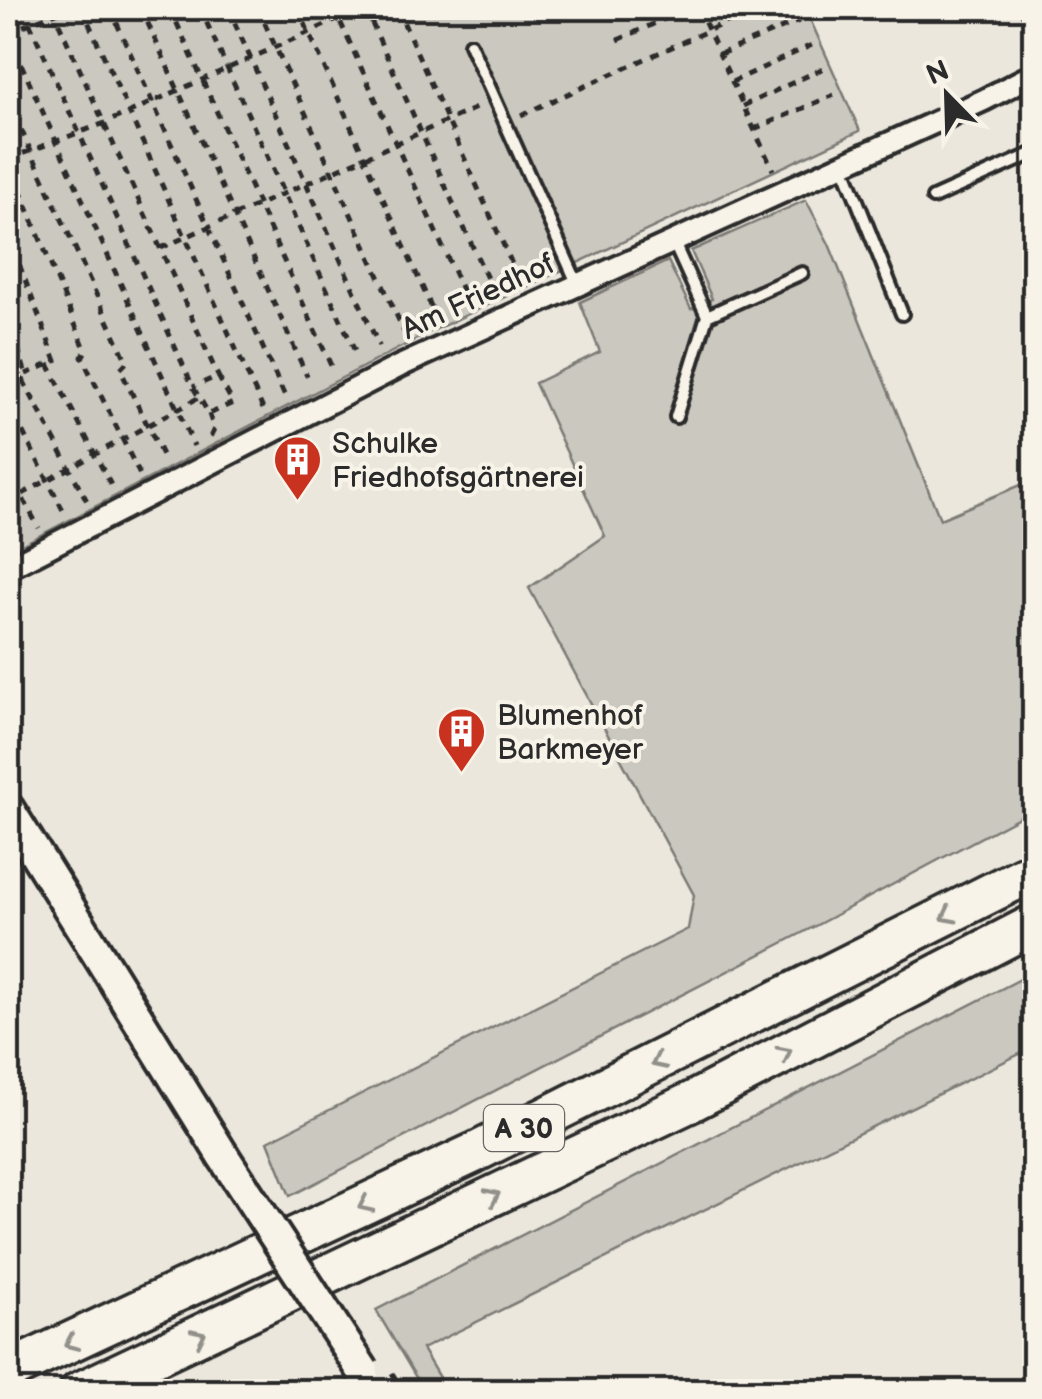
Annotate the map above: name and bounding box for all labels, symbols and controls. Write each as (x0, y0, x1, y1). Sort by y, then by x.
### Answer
north arrow (897, 45, 997, 145)
text: N (922, 54, 954, 93)
street label: Am Friedhof (396, 246, 561, 348)
place label: Schulke Friedhofsgärtnerei (332, 426, 584, 496)
building icon: Schulke Friedhofsgärtnerei (271, 434, 323, 502)
place label: Blumenhof Barkmeyer (497, 698, 644, 768)
building icon: Blumenhof Barkmeyer (436, 706, 488, 774)
one-way arrow (940, 904, 958, 923)
one-way arrow (774, 1046, 792, 1066)
one-way arrow (650, 1050, 668, 1069)
road number: A 30 (484, 1105, 564, 1151)
one-way arrow (483, 1189, 501, 1209)
one-way arrow (358, 1192, 376, 1212)
one-way arrow (189, 1328, 207, 1348)
one-way arrow (63, 1331, 81, 1351)

